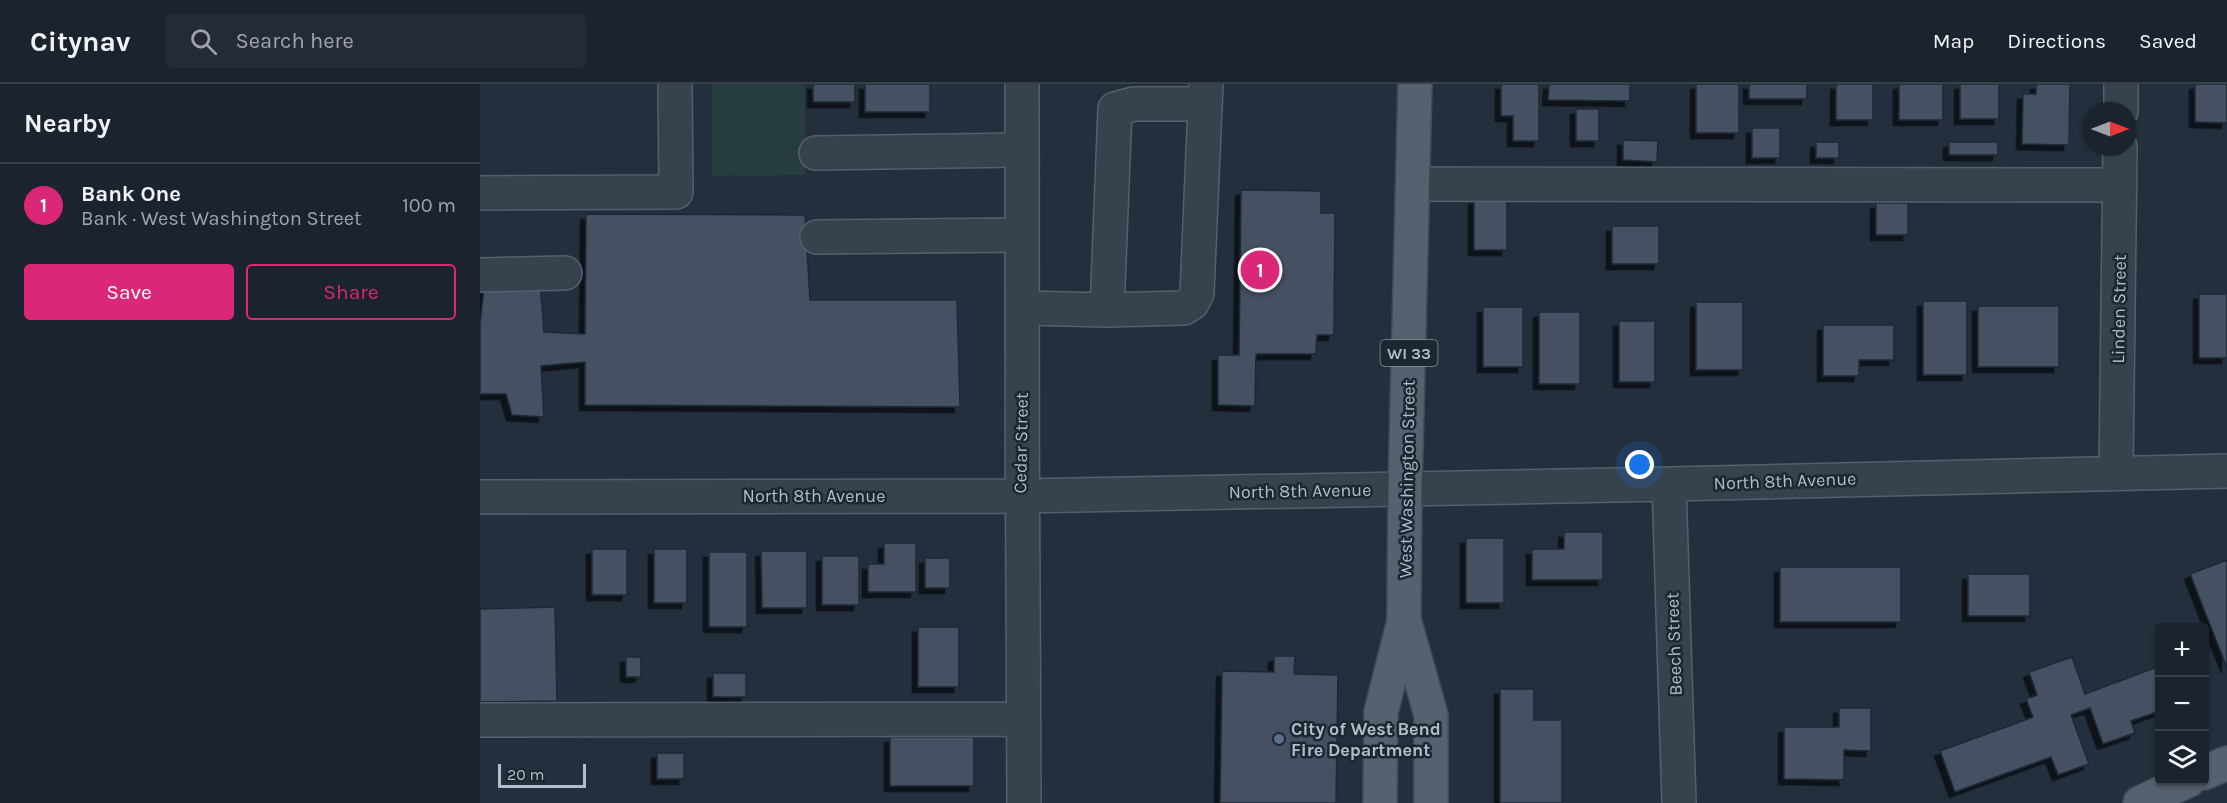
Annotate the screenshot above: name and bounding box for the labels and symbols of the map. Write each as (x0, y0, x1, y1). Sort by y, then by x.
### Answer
north arrow (2083, 102, 2137, 156)
pin: 1 (1240, 248, 1280, 292)
street label: Linden Street (2107, 254, 2131, 364)
road number: WI 33 (1380, 340, 1438, 366)
street label: West Washington Street (1394, 379, 1420, 578)
street label: Cedar Street (1009, 392, 1033, 494)
your location (1625, 450, 1654, 479)
street label: North 8th Avenue (1713, 468, 1857, 494)
street label: North 8th Avenue (1228, 479, 1372, 503)
street label: North 8th Avenue (743, 485, 885, 507)
street label: Beech Street (1661, 592, 1687, 696)
place label: City of West Bend Fire Department (1291, 718, 1441, 761)
marker: City of West Bend Fire Department (1272, 732, 1286, 746)
scale bar (498, 761, 586, 788)

